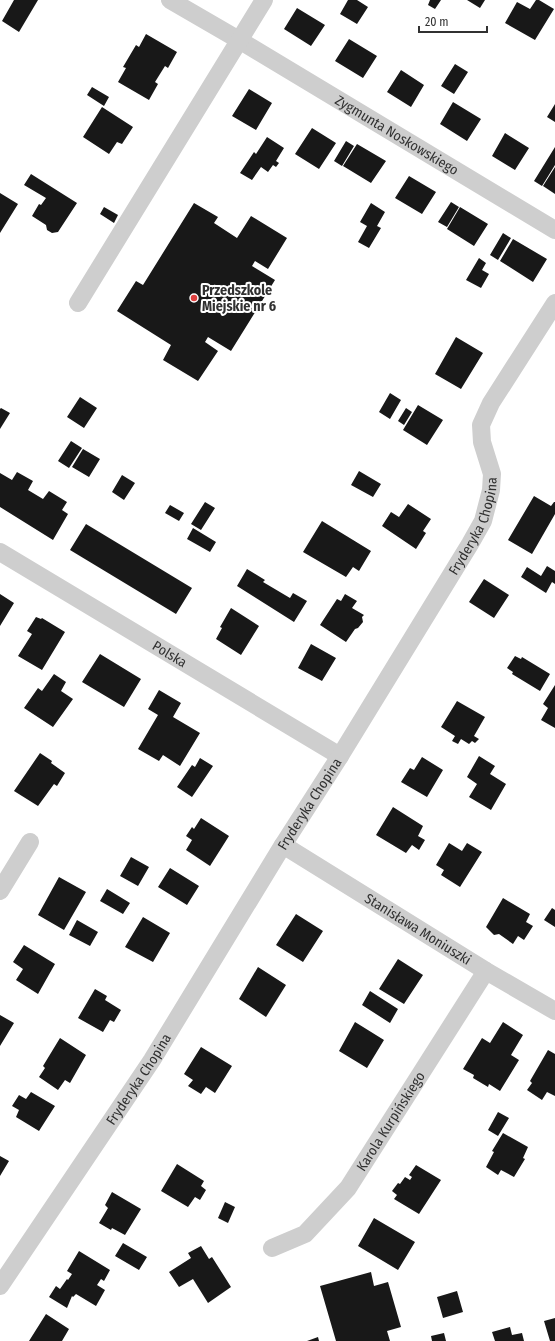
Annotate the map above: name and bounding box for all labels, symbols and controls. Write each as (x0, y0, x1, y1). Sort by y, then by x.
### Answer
scale bar (419, 8, 487, 34)
text: 20 m (425, 15, 449, 29)
street label: Zygmunta Noskowskiego (332, 91, 462, 179)
place label: Przedszkole Miejskie nr 6 (202, 282, 276, 315)
marker: Przedszkole Miejskie nr 6 (189, 293, 199, 303)
street label: Fryderyka Chopina (445, 476, 500, 578)
street label: Polska (149, 637, 190, 671)
street label: Fryderyka Chopina (274, 755, 345, 853)
street label: Stanisława Moniuszki (362, 889, 474, 968)
street label: Fryderyka Chopina (102, 1030, 175, 1128)
street label: Karola Kurpińskiego (353, 1068, 428, 1174)

